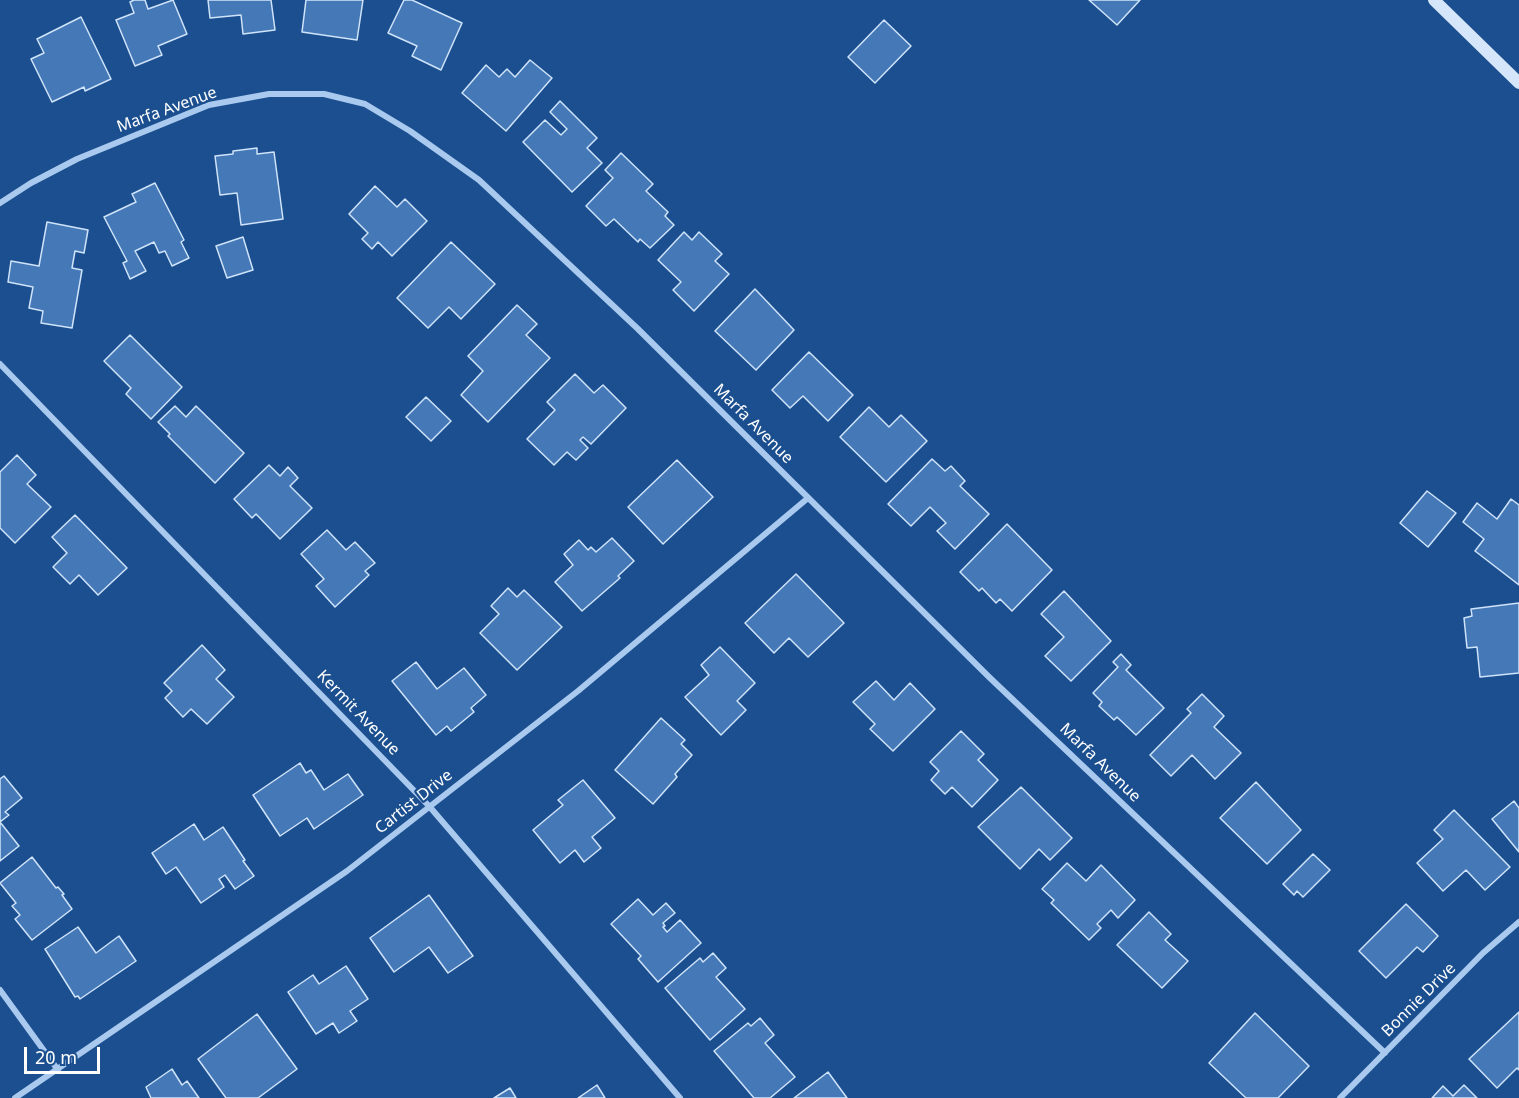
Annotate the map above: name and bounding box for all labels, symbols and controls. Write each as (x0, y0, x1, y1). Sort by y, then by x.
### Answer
street label: Marfa Avenue (114, 83, 220, 137)
street label: Marfa Avenue (709, 380, 797, 468)
street label: Kermit Avenue (313, 667, 403, 759)
street label: Marfa Avenue (1056, 720, 1144, 806)
street label: Cartist Drive (372, 766, 456, 838)
street label: Bonnie Drive (1378, 959, 1460, 1041)
scale bar (27, 1035, 104, 1073)
text: 20 m (35, 1045, 77, 1069)

